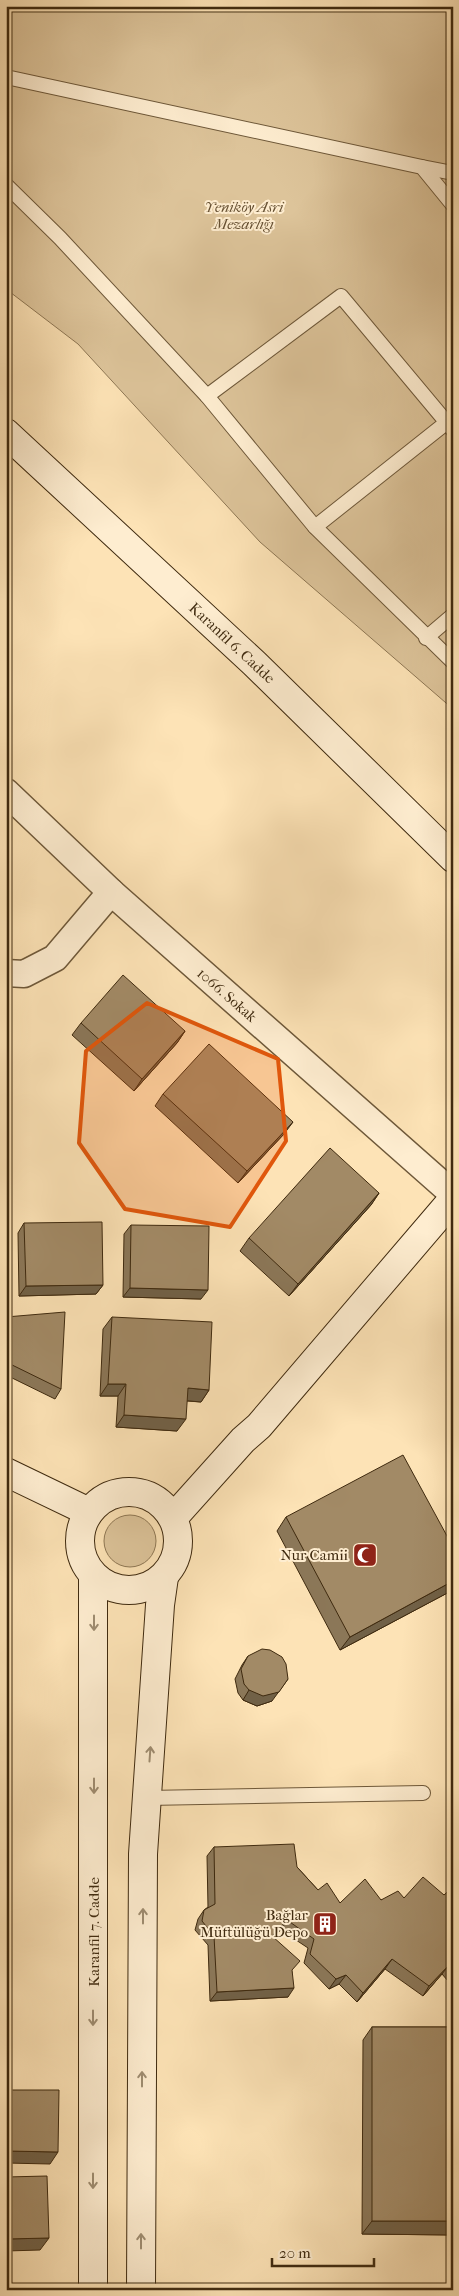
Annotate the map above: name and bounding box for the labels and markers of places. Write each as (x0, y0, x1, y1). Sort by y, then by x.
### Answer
mosque icon: Nur Camii (352, 1542, 378, 1568)
place label: Nur Camii (280, 1546, 349, 1564)
place label: Bağlar Müftülüğü Depo (200, 1906, 309, 1941)
building icon: Bağlar Müftülüğü Depo (312, 1911, 338, 1937)

